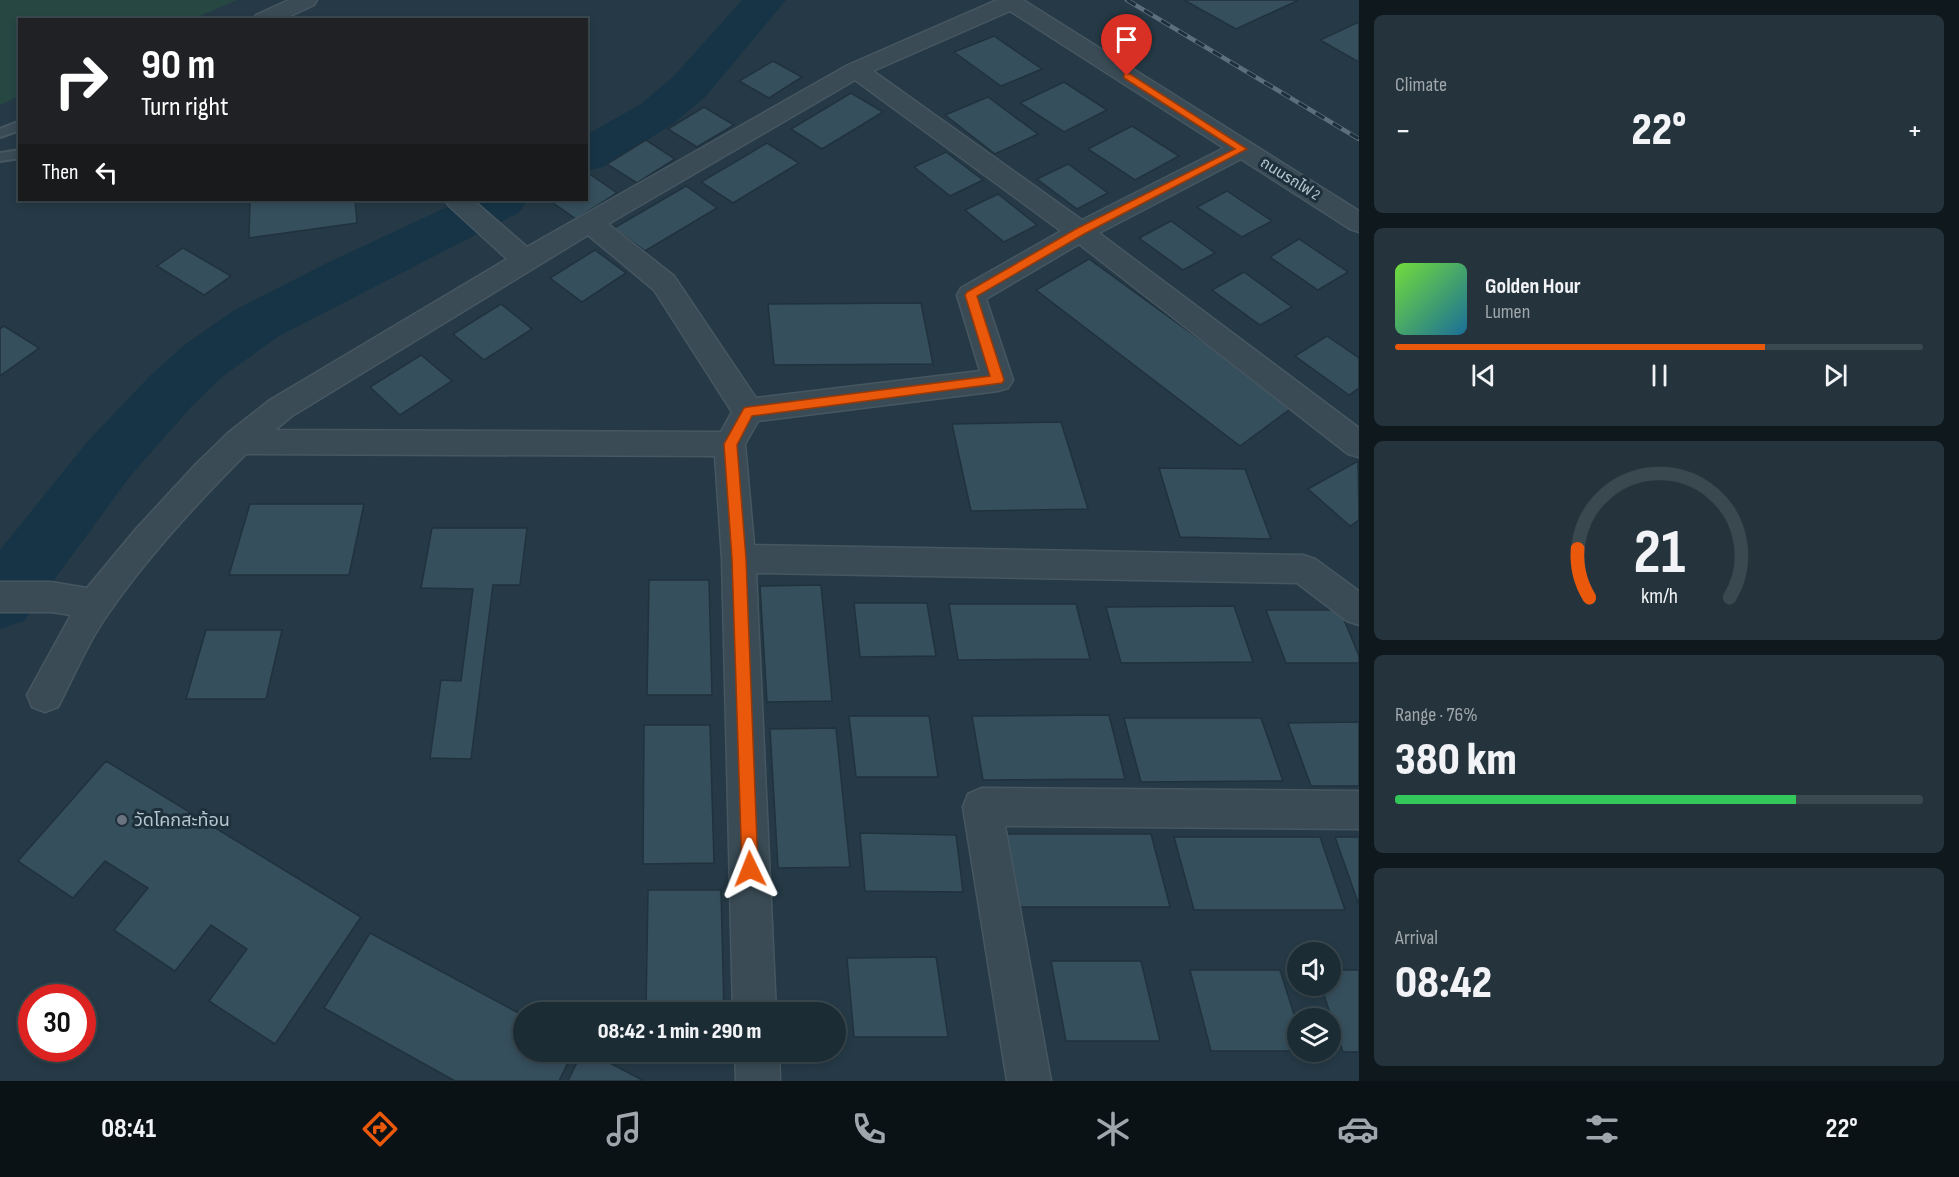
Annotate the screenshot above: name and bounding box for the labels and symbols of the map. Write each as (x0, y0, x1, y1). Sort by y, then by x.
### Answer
pin (1101, 14, 1152, 76)
street label: ถนนรถไฟ 2 (1257, 153, 1323, 205)
place label: วัดโคกสะท้อน (134, 810, 230, 831)
marker: วัดโคกสะท้อน (115, 813, 129, 827)
position arrow (718, 837, 782, 901)
speed limit sign: 30 (18, 984, 96, 1062)

